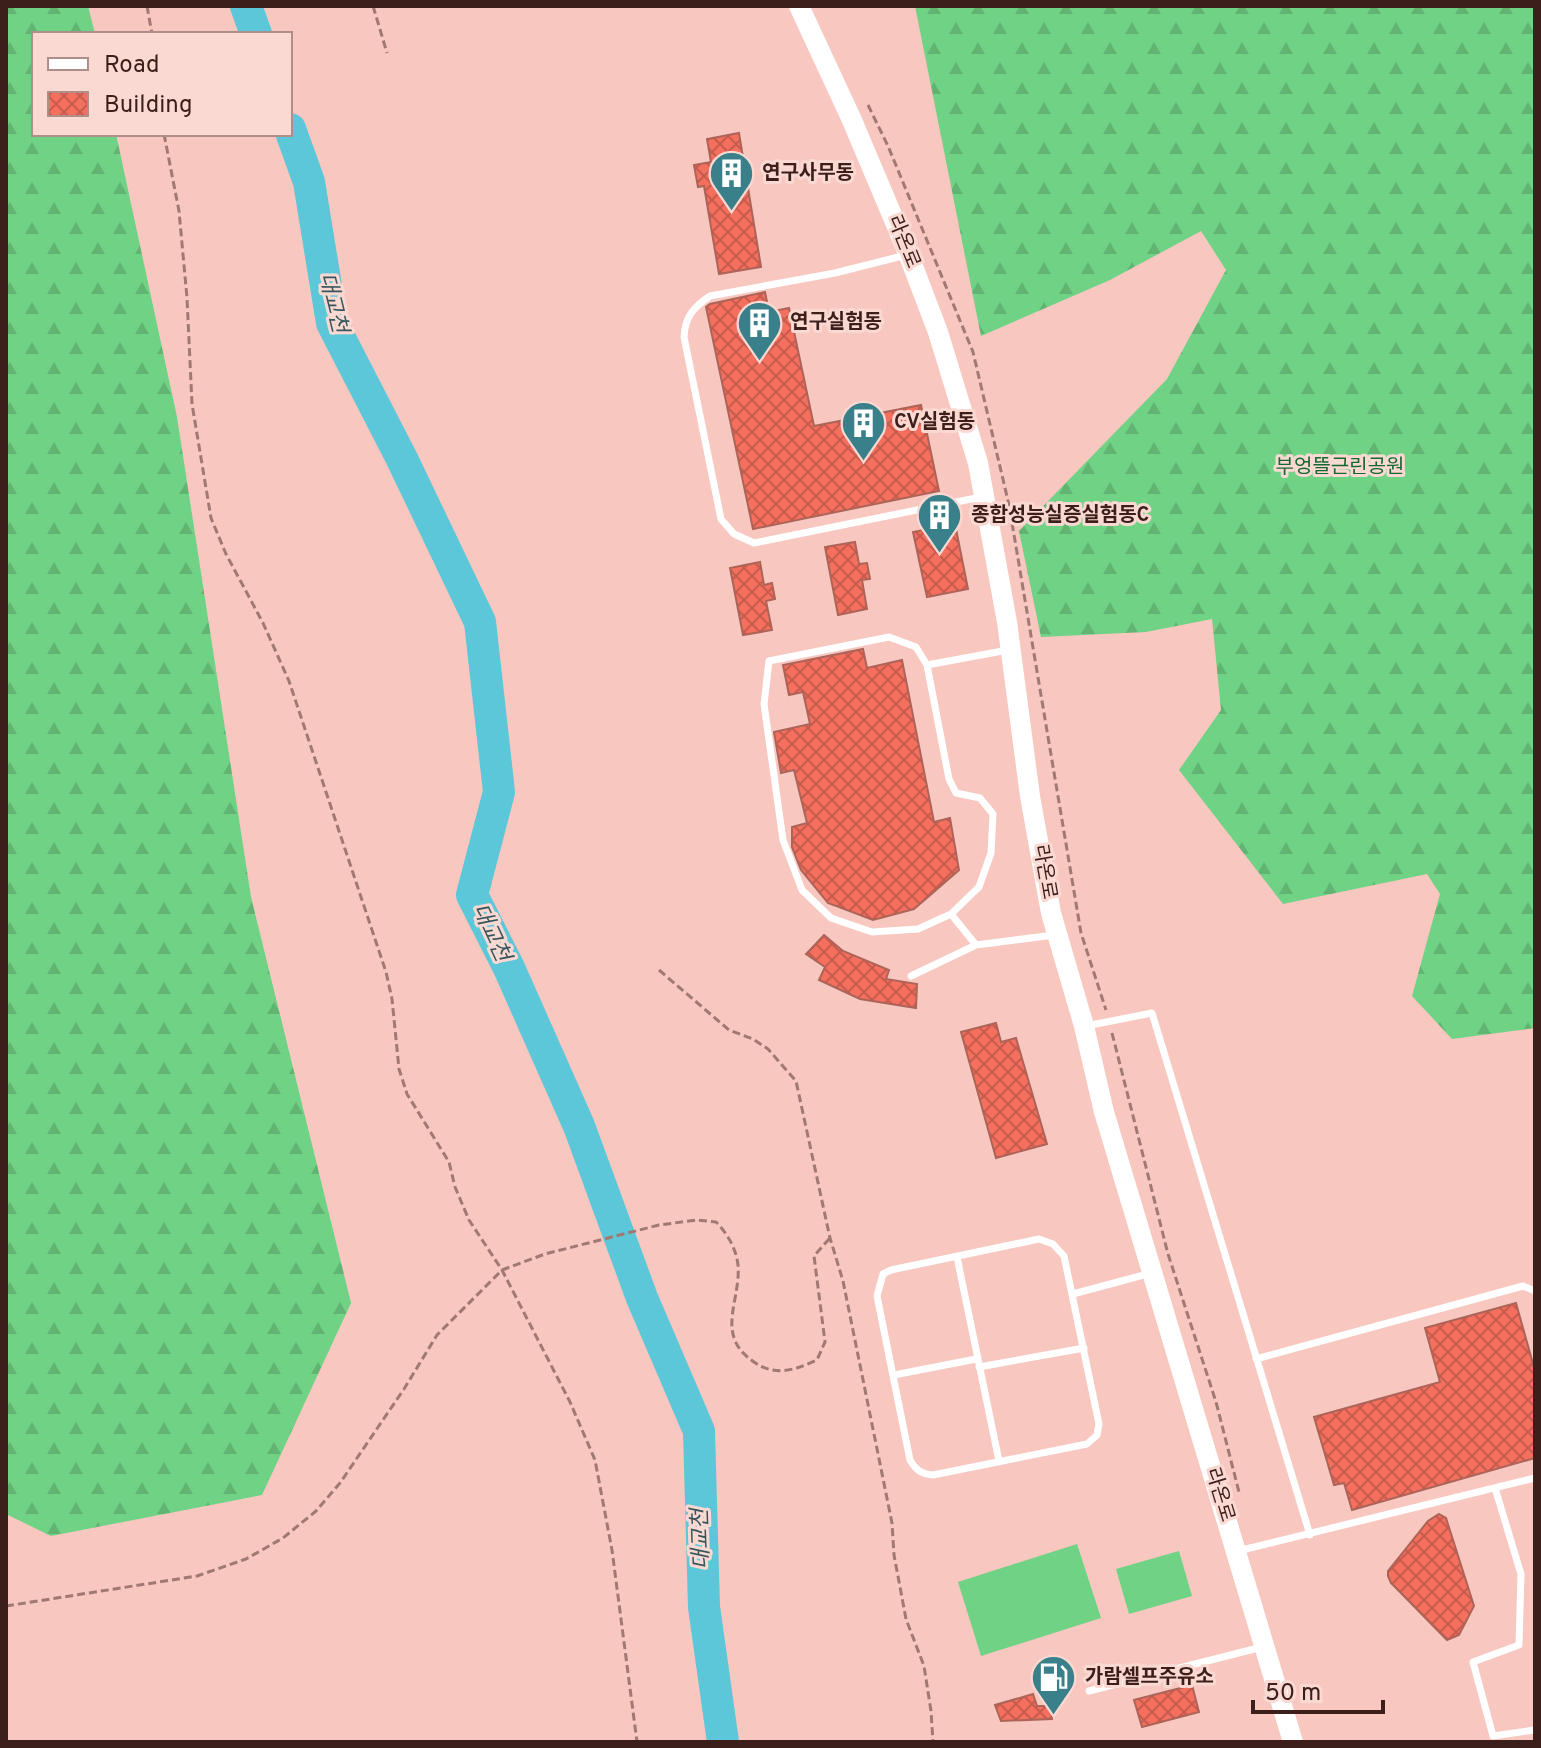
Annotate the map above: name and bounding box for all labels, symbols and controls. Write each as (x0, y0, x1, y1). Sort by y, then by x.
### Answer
legend (32, 32, 292, 136)
text: Road (104, 51, 160, 81)
text: Building (104, 91, 193, 121)
building icon: 연구사무동 (707, 150, 755, 213)
place label: 연구사무동 (762, 161, 854, 187)
street label: 라온로 (881, 212, 925, 272)
water label: 대교천 (312, 270, 353, 338)
building icon: 연구실험동 (735, 299, 783, 362)
place label: 연구실험동 (790, 310, 882, 336)
building icon: CV실험동 (839, 399, 887, 462)
place label: CV실험동 (894, 410, 975, 436)
park label: 부엉뜰근린공원 (1276, 455, 1404, 481)
building icon: 종합성능실증실험동C (916, 492, 964, 555)
place label: 종합성능실증실험동C (971, 503, 1149, 529)
street label: 라온로 (1026, 843, 1062, 901)
water label: 대교천 (465, 900, 516, 969)
street label: 라온로 (1198, 1465, 1240, 1525)
water label: 대교천 (687, 1505, 717, 1570)
fuel station icon: 가람셀프주유소 (1030, 1654, 1078, 1717)
scale bar (1253, 1664, 1383, 1714)
place label: 가람셀프주유소 (1085, 1665, 1214, 1691)
text: 50 m (1265, 1679, 1321, 1709)

